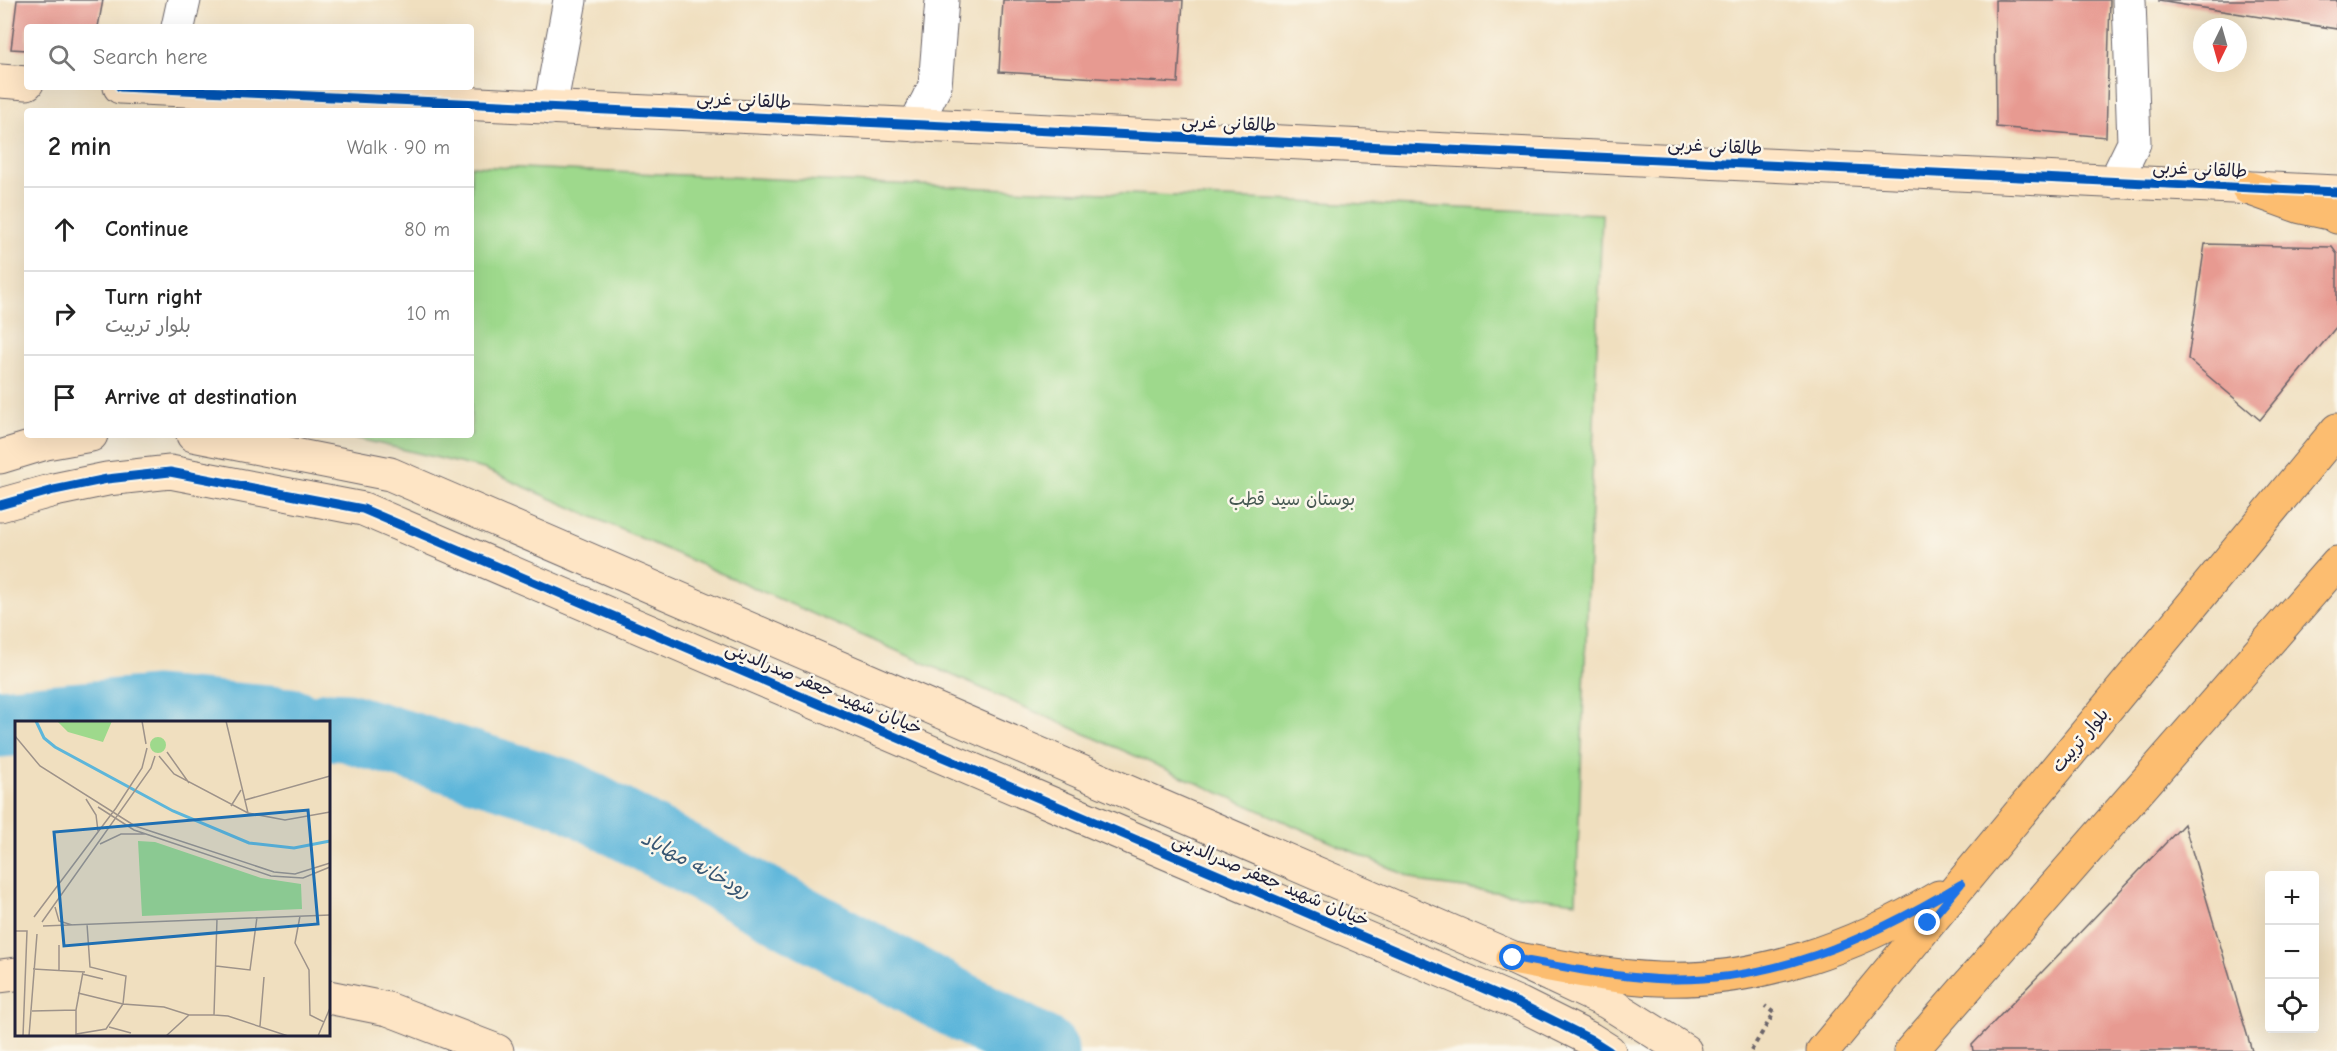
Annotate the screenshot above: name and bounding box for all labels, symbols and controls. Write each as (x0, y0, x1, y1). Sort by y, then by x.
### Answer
north arrow (2193, 18, 2247, 72)
search box (24, 24, 474, 90)
icon: search (45, 41, 78, 74)
text: Search here (93, 44, 208, 70)
street label: طالقانی غربی (696, 88, 792, 113)
street label: طالقانی غربی (1181, 111, 1277, 136)
text: 2 min (48, 132, 111, 162)
street label: طالقانی غربی (1667, 134, 1763, 159)
text: Walk · 90 m (347, 136, 450, 159)
street label: طالقانی غربی (2152, 157, 2248, 182)
icon: ahead (48, 213, 81, 246)
text: Continue (105, 216, 188, 242)
text: 80 m (404, 218, 450, 241)
text: Turn right (105, 284, 202, 310)
icon: right (48, 297, 81, 330)
text: 10 m (407, 302, 450, 325)
text: بلوار تربیت (105, 314, 191, 337)
icon: arrive (48, 381, 81, 414)
text: Arrive at destination (105, 384, 297, 410)
park label: بوستان سید قطب (1229, 489, 1355, 510)
street label: خیابان شهید جعفر صدرالدینی (722, 637, 925, 739)
street label: بلوار تربیت (2048, 704, 2113, 777)
inset map (15, 721, 330, 1036)
water label: رودخانه مهاباد (637, 826, 755, 904)
street label: خیابان شهید جعفر صدرالدینی (1169, 829, 1372, 931)
map controls (2265, 871, 2319, 1033)
button: + (2265, 871, 2319, 925)
route end (1914, 909, 1940, 935)
button: − (2265, 925, 2319, 979)
route start (1499, 944, 1525, 970)
button: locate (2265, 979, 2319, 1033)

